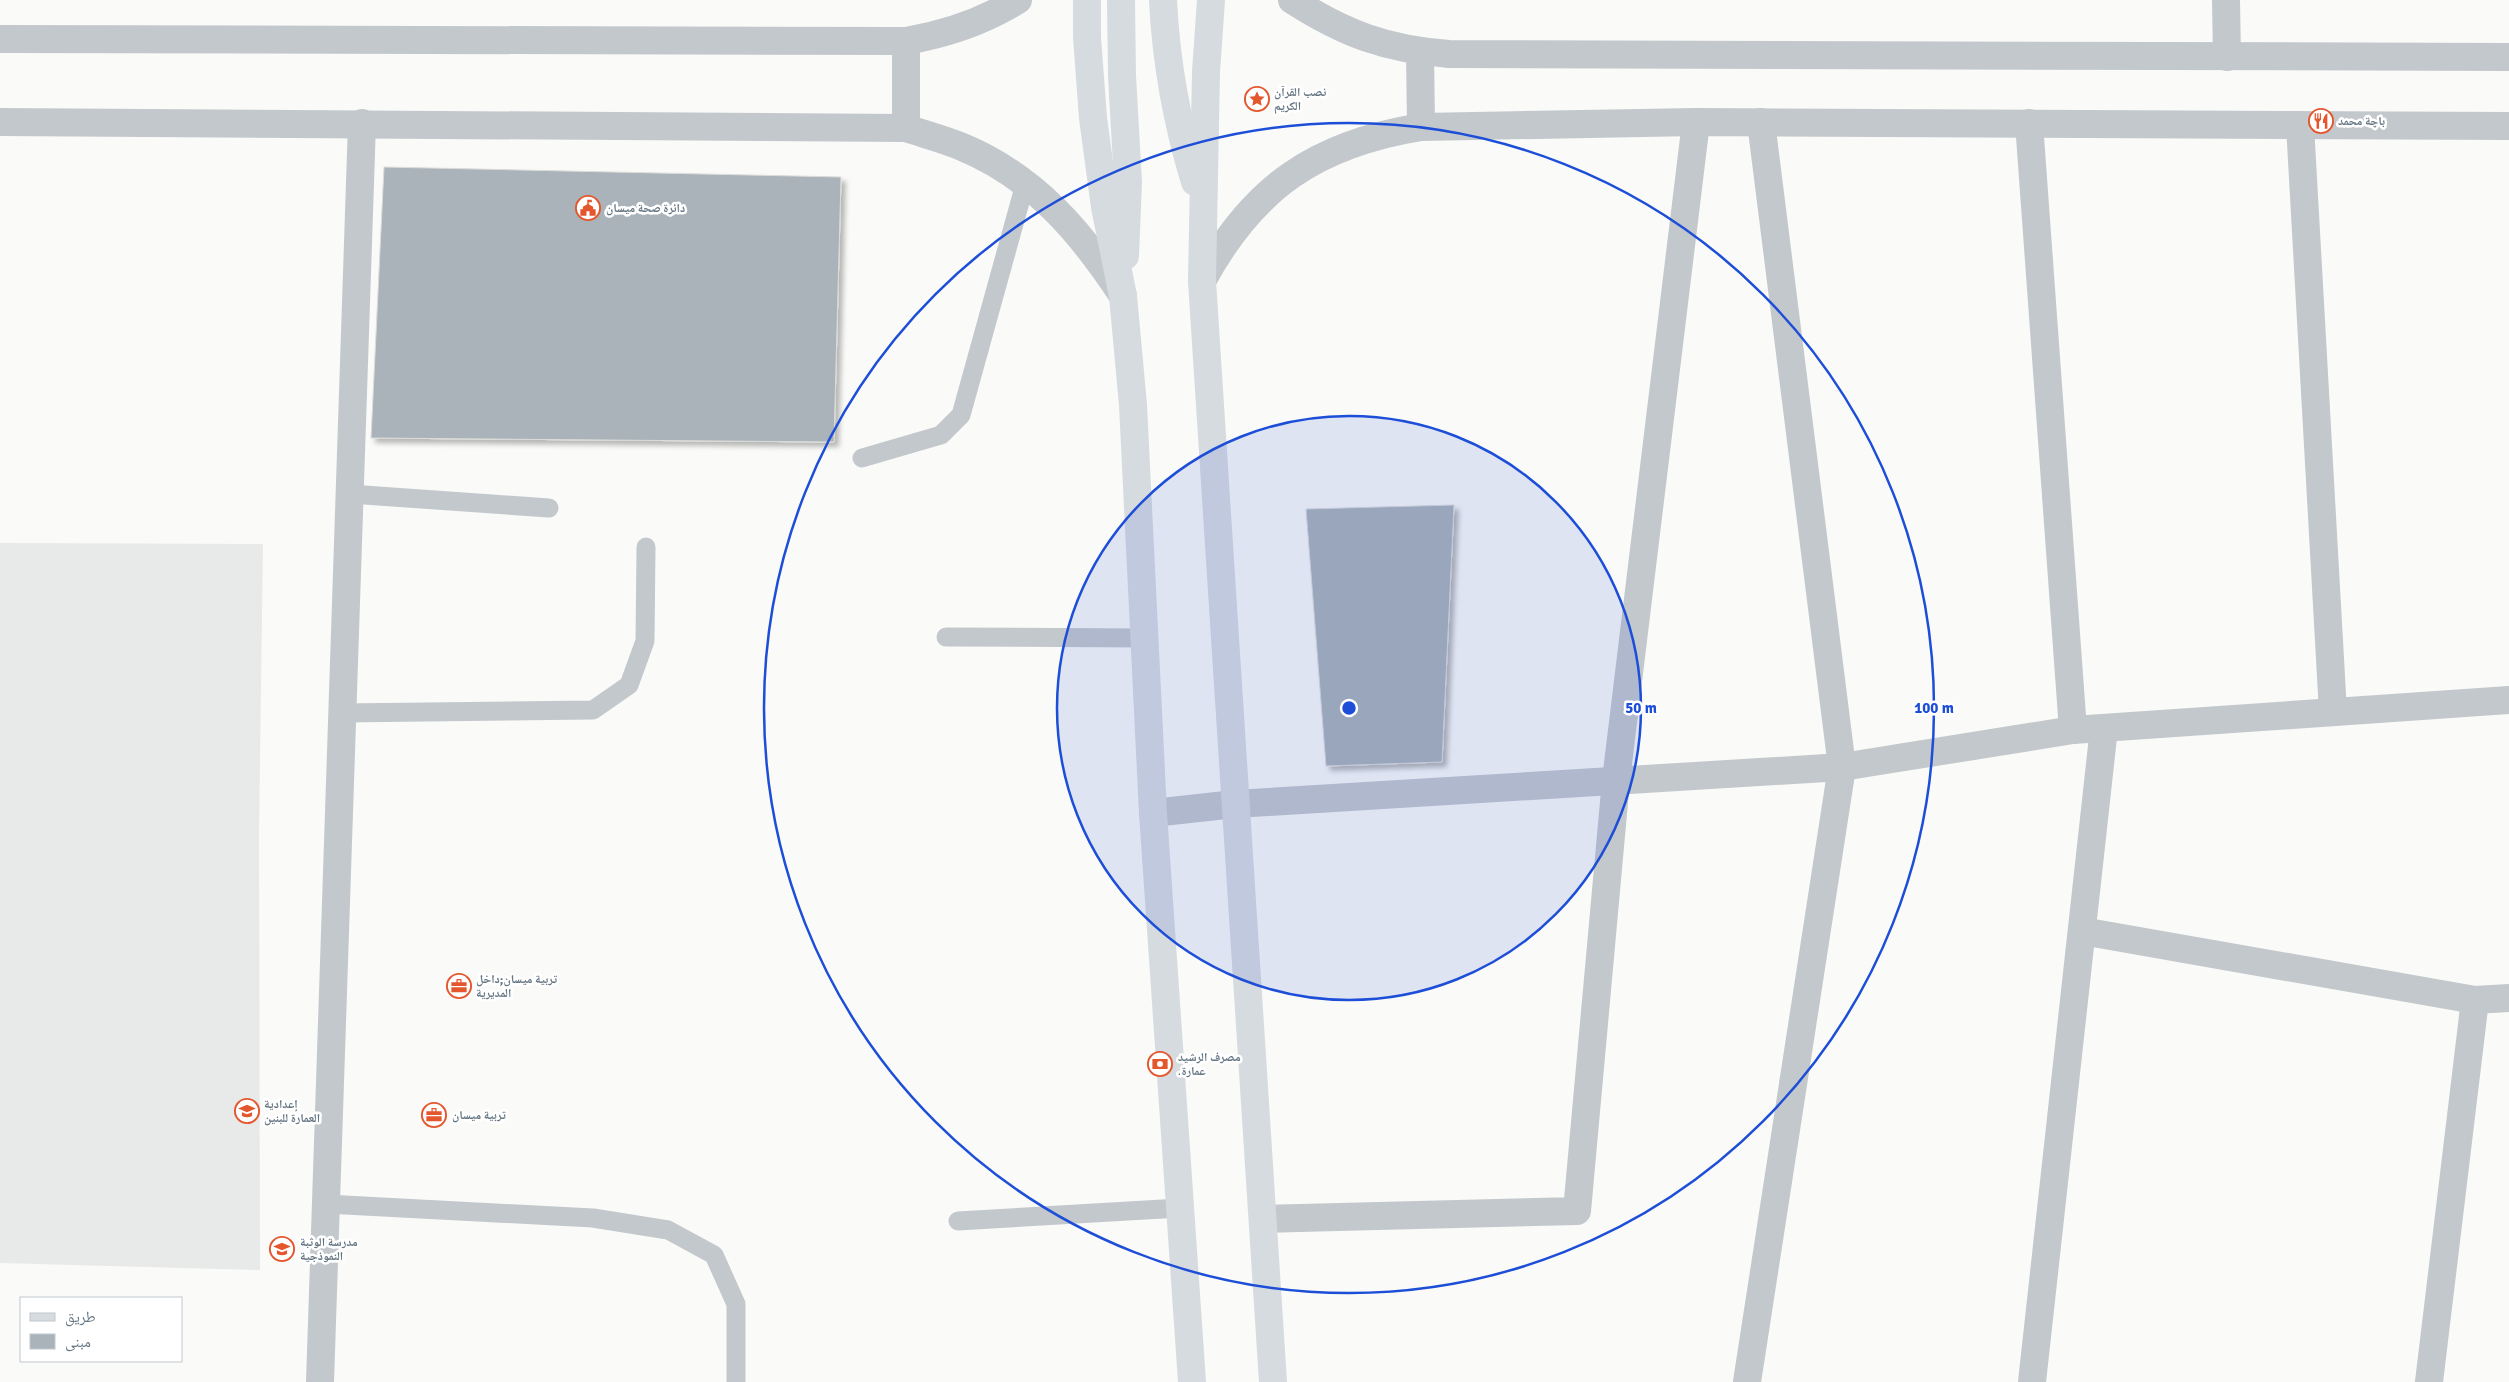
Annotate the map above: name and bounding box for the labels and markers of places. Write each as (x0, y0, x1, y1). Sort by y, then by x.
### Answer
place label: نصب القرآن الكريم (1274, 85, 1326, 114)
place icon: نصب القرآن الكريم (1244, 86, 1270, 112)
restaurant icon: باچة محمد (2308, 108, 2334, 134)
place label: باچة محمد (2338, 114, 2385, 129)
public building icon: دائرة صحة ميسان (575, 195, 601, 221)
place label: دائرة صحة ميسان (606, 201, 685, 216)
centre of rings (1340, 699, 1358, 717)
place label: تربية ميسان;داخل المديرية (476, 972, 558, 1001)
office icon: تربية ميسان;داخل المديرية (446, 973, 472, 999)
place label: مصرف الرشيد .عمارة (1178, 1050, 1241, 1079)
bank icon: مصرف الرشيد .عمارة (1147, 1051, 1173, 1077)
place label: إعدادية العمارة للبنين (264, 1097, 320, 1126)
school or university icon: إعدادية العمارة للبنين (234, 1098, 260, 1124)
office icon: تربية ميسان (421, 1102, 447, 1128)
place label: تربية ميسان (452, 1108, 507, 1123)
place label: مدرسة الوثبة النموذجية (300, 1235, 358, 1264)
school or university icon: مدرسة الوثبة النموذجية (269, 1236, 295, 1262)

